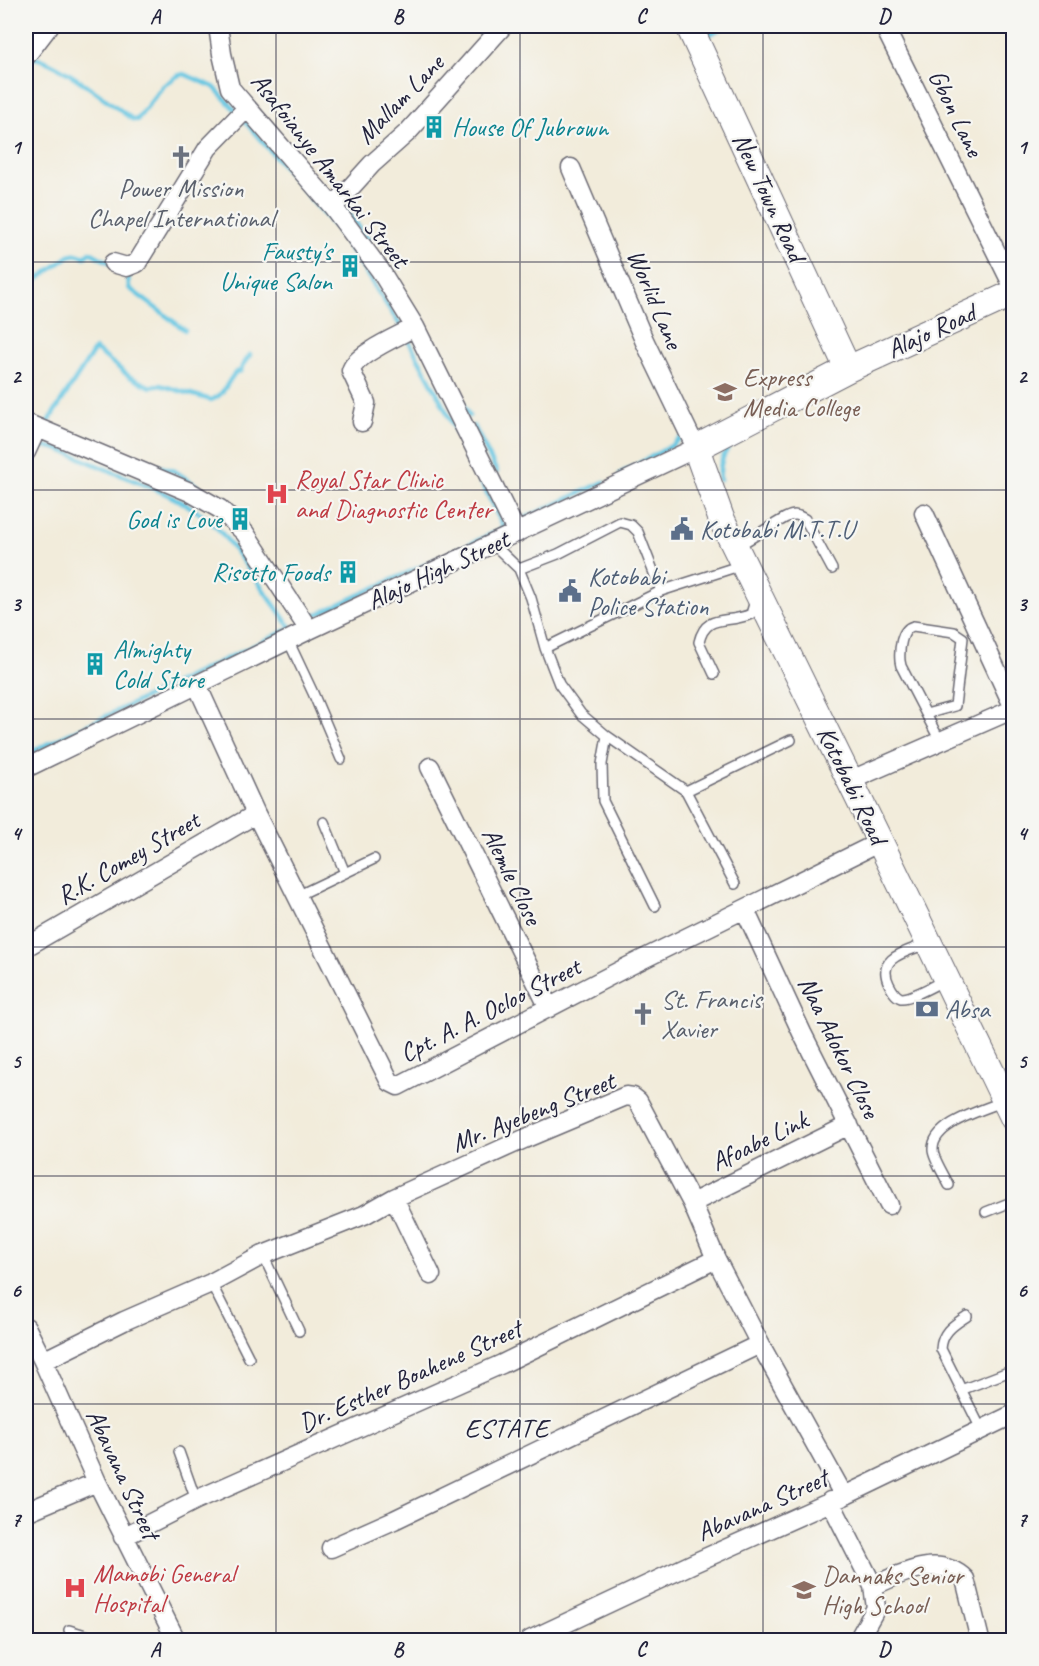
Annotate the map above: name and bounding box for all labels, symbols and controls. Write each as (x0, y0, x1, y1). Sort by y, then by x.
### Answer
text: A (150, 4, 162, 29)
text: B (393, 4, 405, 29)
text: C (636, 4, 648, 29)
text: D (878, 4, 892, 29)
street label: Mallam Lane (349, 45, 453, 151)
street label: Gbon Lane (921, 64, 992, 163)
street label: Asafoianye Amarkai Street (244, 66, 418, 276)
place label: House Of Jubrown (452, 111, 609, 144)
building icon: House Of Jubrown (421, 114, 447, 140)
street label: New Town Road (725, 128, 815, 270)
text: 1 (12, 135, 23, 160)
text: 1 (1018, 135, 1029, 160)
church icon: Power Mission Chapel International (168, 144, 194, 170)
place label: Power Mission Chapel International (88, 172, 279, 235)
place label: Fausty's Unique Salon (220, 235, 334, 298)
street label: Worlid Lane (619, 244, 692, 356)
building icon: Fausty's Unique Salon (337, 253, 363, 279)
street label: Alajo Road (881, 295, 984, 366)
place label: Express Media College (743, 361, 860, 424)
text: 2 (12, 364, 23, 389)
text: 2 (1018, 364, 1029, 389)
school or university icon: Express Media College (712, 379, 738, 405)
place label: Royal Star Clinic and Diagnostic Center (295, 463, 495, 526)
hospital icon: Royal Star Clinic and Diagnostic Center (264, 481, 290, 507)
place label: God is Love (126, 503, 225, 536)
building icon: God is Love (227, 506, 253, 532)
place label: Kotobabi M.T.T.U (700, 513, 858, 546)
public building icon: Kotobabi M.T.T.U (669, 516, 695, 542)
street label: Alajo High Street (362, 522, 516, 617)
place label: Risotto Foods (212, 556, 332, 589)
building icon: Risotto Foods (335, 559, 361, 585)
place label: Kotobabi Police Station (588, 560, 709, 623)
public building icon: Kotobabi Police Station (557, 578, 583, 604)
text: 3 (12, 592, 23, 617)
text: 3 (1018, 592, 1029, 617)
place label: Almighty Cold Store (113, 633, 205, 696)
building icon: Almighty Cold Store (82, 651, 108, 677)
street label: Kotobabi Road (809, 721, 896, 853)
street label: R.K. Comey Street (51, 803, 207, 912)
text: 4 (12, 821, 24, 846)
text: 4 (1018, 821, 1030, 846)
street label: Alemle Close (474, 822, 551, 932)
street label: Cpt. A. A. Ocloo Street (394, 949, 588, 1070)
street label: Naa Adokor Close (790, 971, 888, 1125)
place label: St. Francis Xavier (661, 983, 764, 1046)
place label: Absa (945, 993, 991, 1026)
bank icon: Absa (914, 996, 940, 1022)
church icon: St. Francis Xavier (630, 1001, 656, 1027)
text: 5 (12, 1049, 23, 1074)
text: 5 (1018, 1049, 1029, 1074)
street label: Mr. Ayebeng Street (447, 1063, 622, 1160)
street label: Afoabe Link (705, 1102, 815, 1179)
text: 6 (11, 1278, 22, 1303)
text: 6 (1017, 1278, 1028, 1303)
street label: Dr. Esther Boahene Street (294, 1311, 529, 1440)
street label: Abavana Street (79, 1404, 169, 1547)
district label: ESTATE (465, 1411, 552, 1445)
street label: Abavana Street (691, 1460, 836, 1549)
text: 7 (12, 1507, 23, 1532)
text: 7 (1018, 1507, 1029, 1532)
place label: Mamobi General Hospital (93, 1557, 240, 1620)
place label: Dannaks Senior High School (822, 1559, 966, 1622)
hospital icon: Mamobi General Hospital (62, 1575, 88, 1601)
school or university icon: Dannaks Senior High School (791, 1577, 817, 1603)
text: A (150, 1637, 162, 1662)
text: B (393, 1637, 405, 1662)
text: C (636, 1637, 648, 1662)
text: D (878, 1637, 892, 1662)

